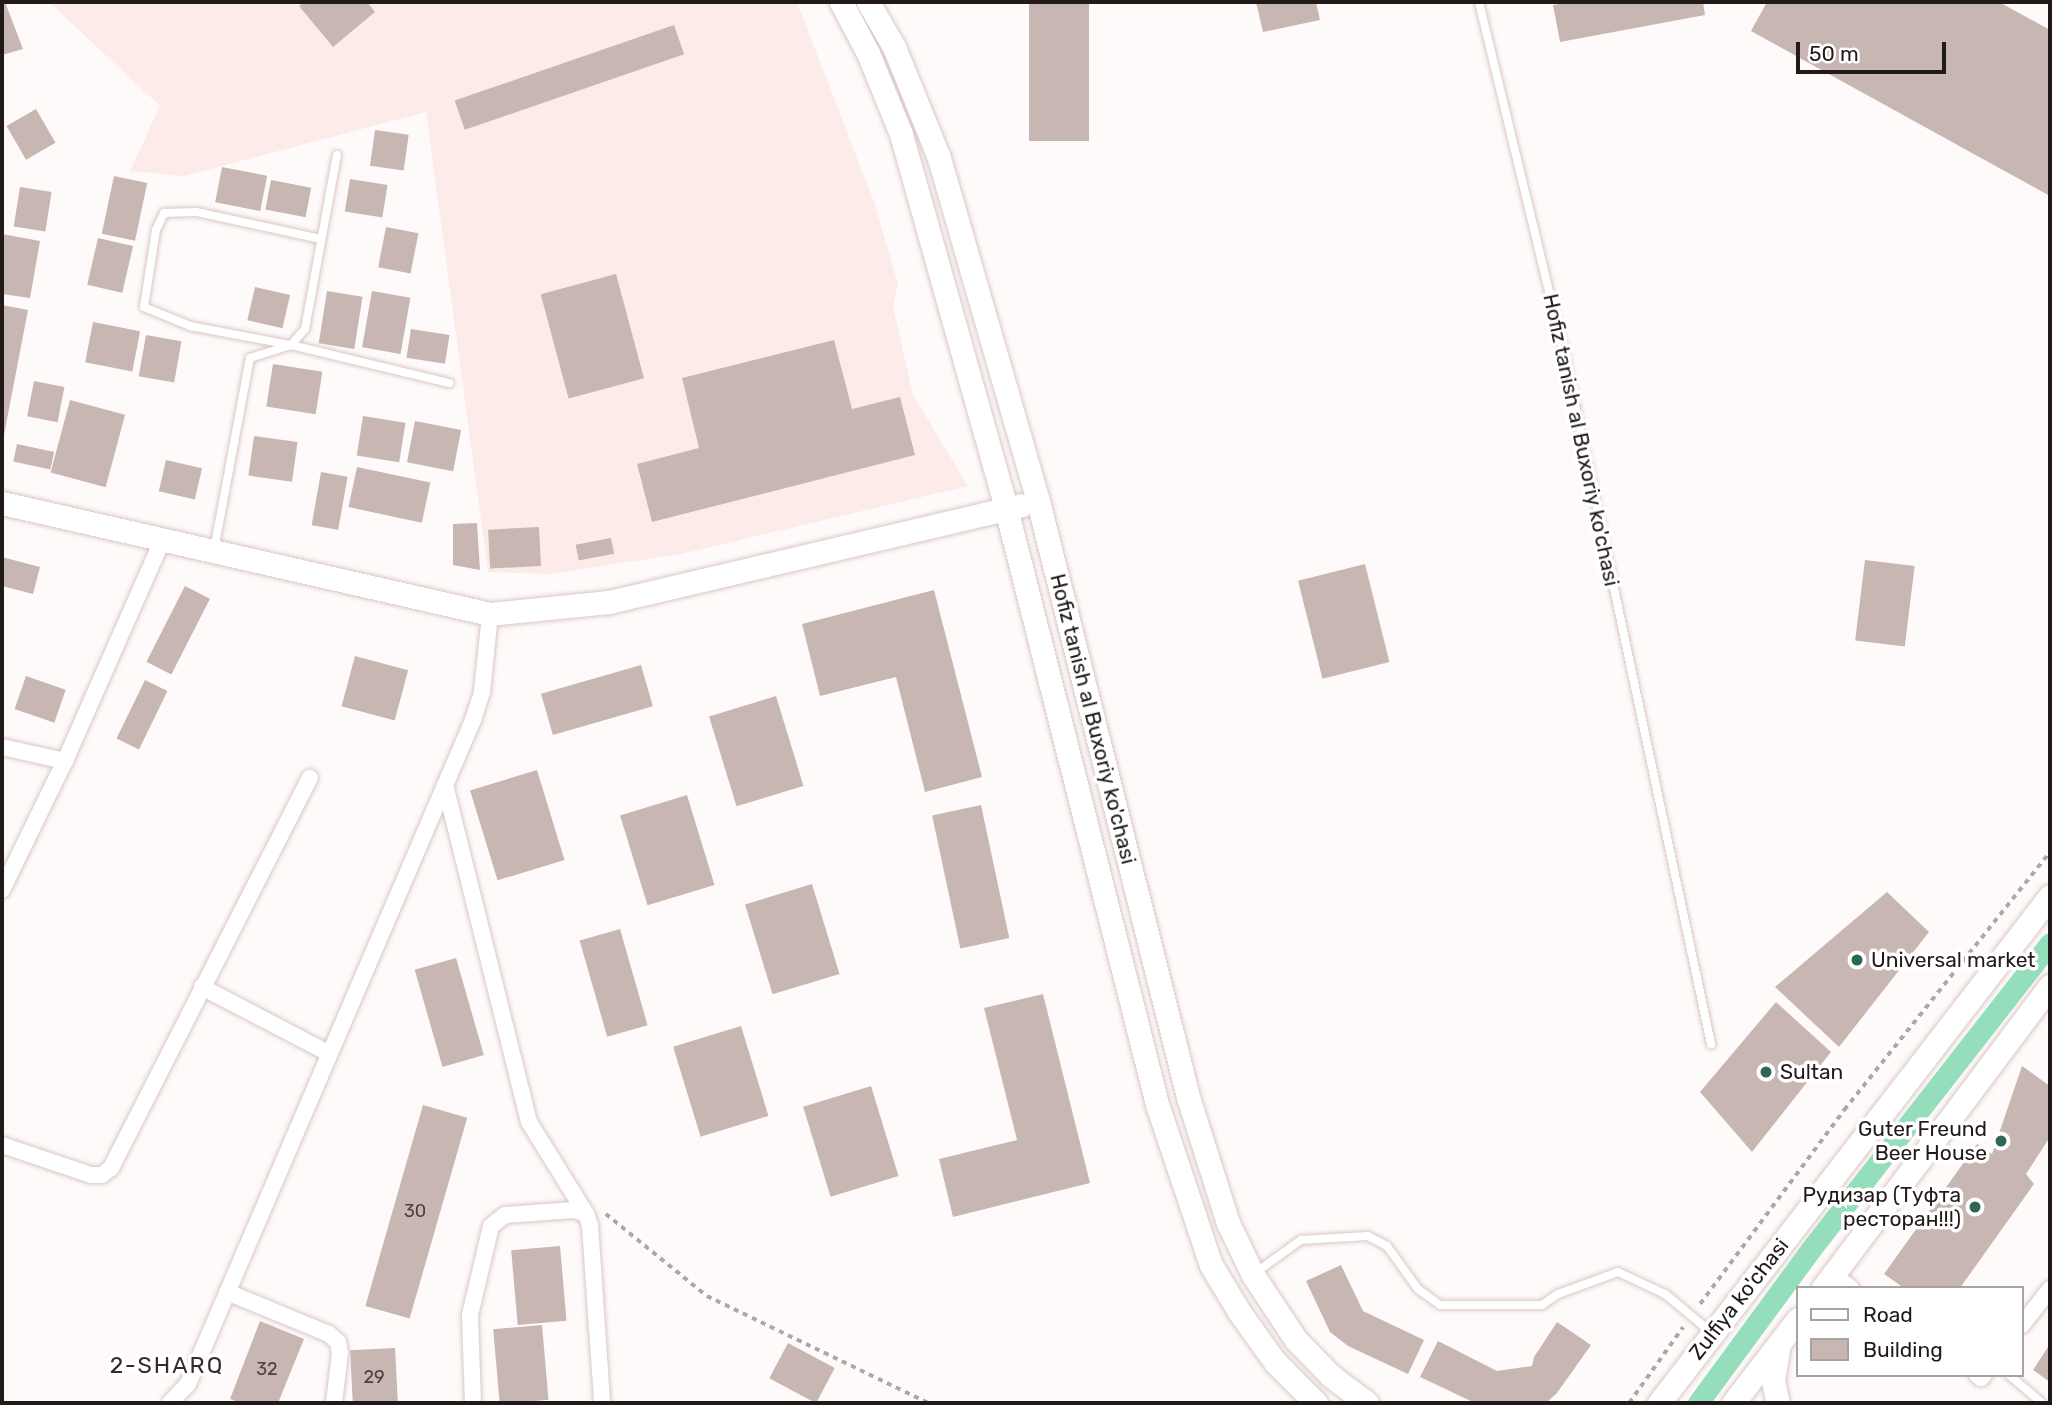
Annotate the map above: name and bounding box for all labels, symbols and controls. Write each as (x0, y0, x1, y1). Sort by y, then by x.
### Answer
scale bar (1800, 28, 1951, 72)
text: 50 m (1809, 41, 1859, 66)
street label: Hofiz tanish al Buxoriy ko'chasi (1538, 291, 1624, 589)
street label: Hofiz tanish al Buxoriy ko'chasi (1045, 571, 1141, 867)
place label: Universal market (1871, 947, 2036, 973)
marker: Universal market (1849, 952, 1865, 968)
place label: Sultan (1780, 1059, 1843, 1085)
marker: Sultan (1758, 1064, 1774, 1080)
place label: Guter Freund Beer House (1858, 1116, 1987, 1166)
marker: Guter Freund Beer House (1993, 1133, 2009, 1149)
place label: Рудизар (Туфта ресторан!!!) (1802, 1182, 1961, 1232)
marker: Рудизар (Туфта ресторан!!!) (1967, 1199, 1983, 1215)
house number: 30 (404, 1200, 426, 1222)
street label: Zulfiya ko'chasi (1684, 1233, 1794, 1365)
legend (1797, 1286, 2024, 1377)
text: Road (1863, 1302, 1913, 1327)
text: Building (1863, 1337, 1943, 1362)
district label: 2-SHARQ (111, 1351, 223, 1379)
house number: 32 (256, 1358, 278, 1380)
house number: 29 (363, 1366, 385, 1388)

